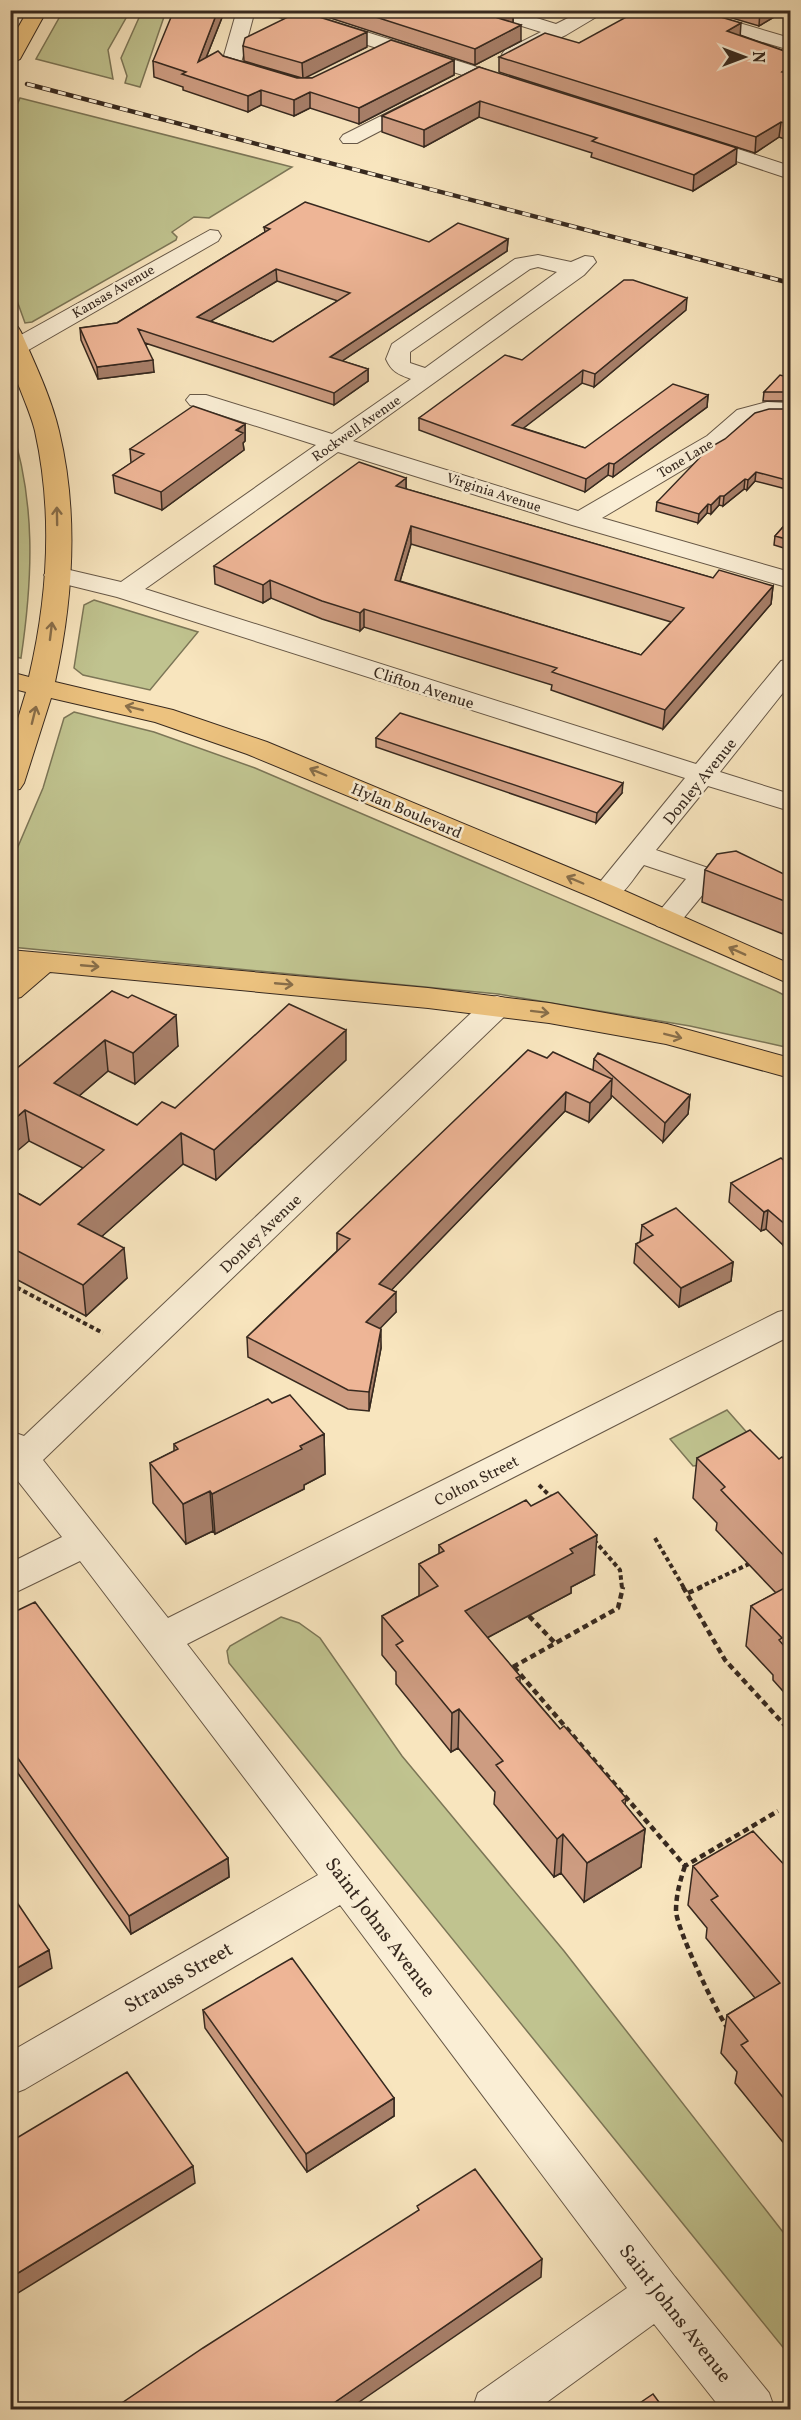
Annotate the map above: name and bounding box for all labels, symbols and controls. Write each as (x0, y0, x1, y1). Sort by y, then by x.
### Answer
north arrow (714, 27, 774, 87)
text: N (746, 51, 768, 63)
street label: Kansas Avenue (69, 261, 159, 324)
street label: Rockwell Avenue (309, 391, 405, 467)
street label: Tone Lane (654, 435, 718, 483)
street label: Virginia Avenue (444, 469, 544, 518)
one-way arrow (52, 507, 63, 527)
one-way arrow (46, 621, 57, 641)
street label: Clifton Avenue (370, 662, 476, 716)
one-way arrow (124, 702, 143, 714)
one-way arrow (29, 706, 40, 725)
street label: Donley Avenue (659, 734, 742, 830)
one-way arrow (309, 766, 327, 777)
street label: Hylan Boulevard (348, 779, 465, 845)
one-way arrow (566, 874, 585, 885)
one-way arrow (729, 945, 747, 957)
one-way arrow (79, 961, 99, 972)
one-way arrow (273, 979, 293, 990)
one-way arrow (530, 1006, 550, 1017)
one-way arrow (663, 1030, 682, 1042)
street label: Donley Avenue (216, 1190, 307, 1279)
street label: Colton Street (431, 1451, 523, 1513)
street label: Saint Johns Avenue (317, 1852, 441, 2004)
street label: Strauss Street (120, 1936, 238, 2021)
street label: Saint Johns Avenue (611, 2239, 737, 2389)

